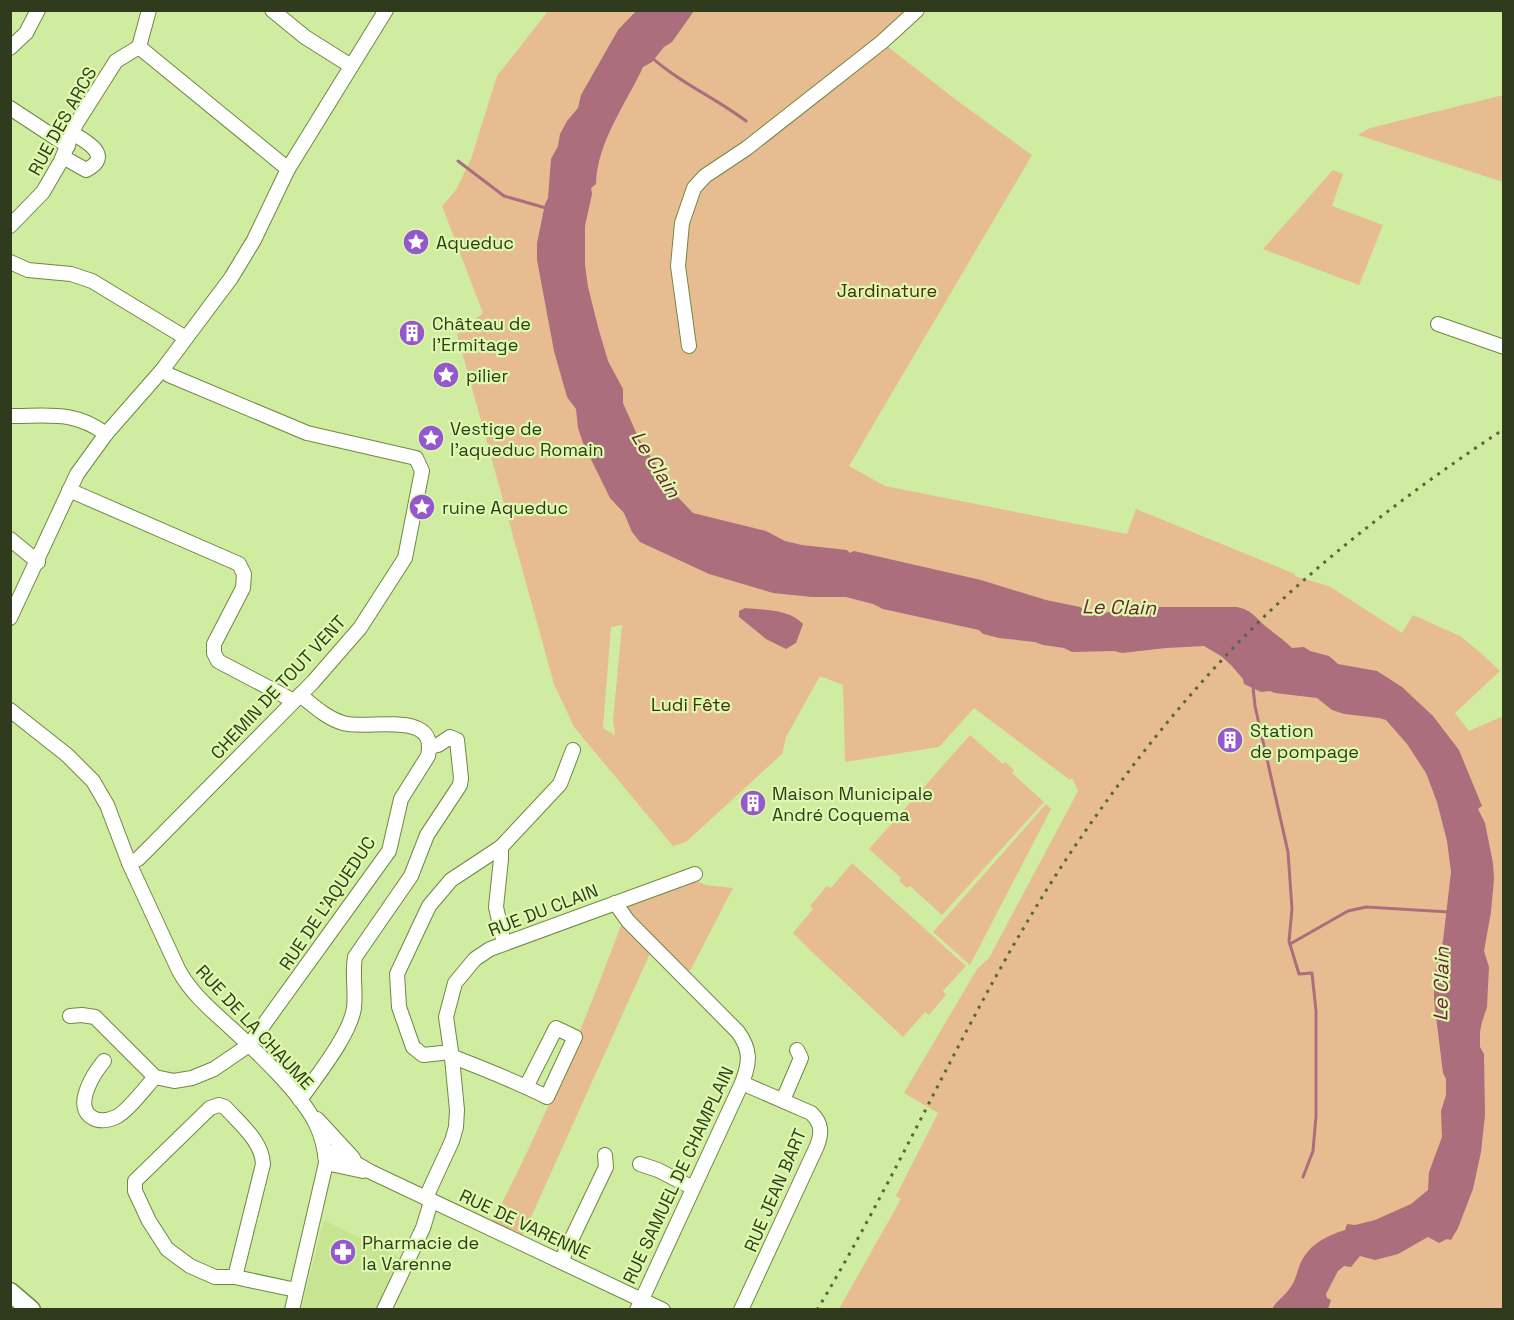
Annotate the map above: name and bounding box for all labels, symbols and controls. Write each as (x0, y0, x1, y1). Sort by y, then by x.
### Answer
street label: RUE DES ARCS (23, 63, 101, 179)
place icon: Aqueduc (401, 227, 431, 257)
place label: Aqueduc (436, 231, 514, 254)
park label: Jardinature (837, 279, 937, 302)
place label: Château de l'Ermitage (432, 312, 531, 356)
building icon: Château de l'Ermitage (397, 318, 427, 348)
place icon: pilier (431, 360, 461, 390)
place label: pilier (466, 364, 508, 387)
place label: Vestige de l'aqueduc Romain (450, 417, 604, 461)
place icon: Vestige de l'aqueduc Romain (416, 423, 446, 453)
water label: Le Clain (625, 426, 687, 503)
place icon: ruine Aqueduc (407, 492, 437, 522)
place label: ruine Aqueduc (442, 496, 568, 519)
water label: Le Clain (1082, 593, 1157, 621)
street label: CHEMIN DE TOUT VENT (205, 610, 351, 764)
park label: Ludi Fête (651, 693, 731, 716)
place label: Station de pompage (1250, 719, 1359, 763)
building icon: Station de pompage (1215, 725, 1245, 755)
place label: Maison Municipale André Coquema (772, 782, 933, 826)
building icon: Maison Municipale André Coquema (738, 788, 768, 818)
street label: RUE DE L'AQUEDUC (274, 832, 380, 974)
street label: RUE DU CLAIN (485, 879, 601, 941)
water label: Le Clain (1427, 946, 1455, 1021)
street label: RUE DE LA CHAUME (191, 960, 319, 1094)
street label: RUE SAMUEL DE CHAMPLAIN (617, 1063, 739, 1287)
street label: RUE JEAN BART (739, 1124, 811, 1255)
street label: RUE DE VARENNE (456, 1184, 594, 1264)
place label: Pharmacie de la Varenne (362, 1231, 479, 1275)
pharmacy icon: Pharmacie de la Varenne (328, 1237, 358, 1267)

